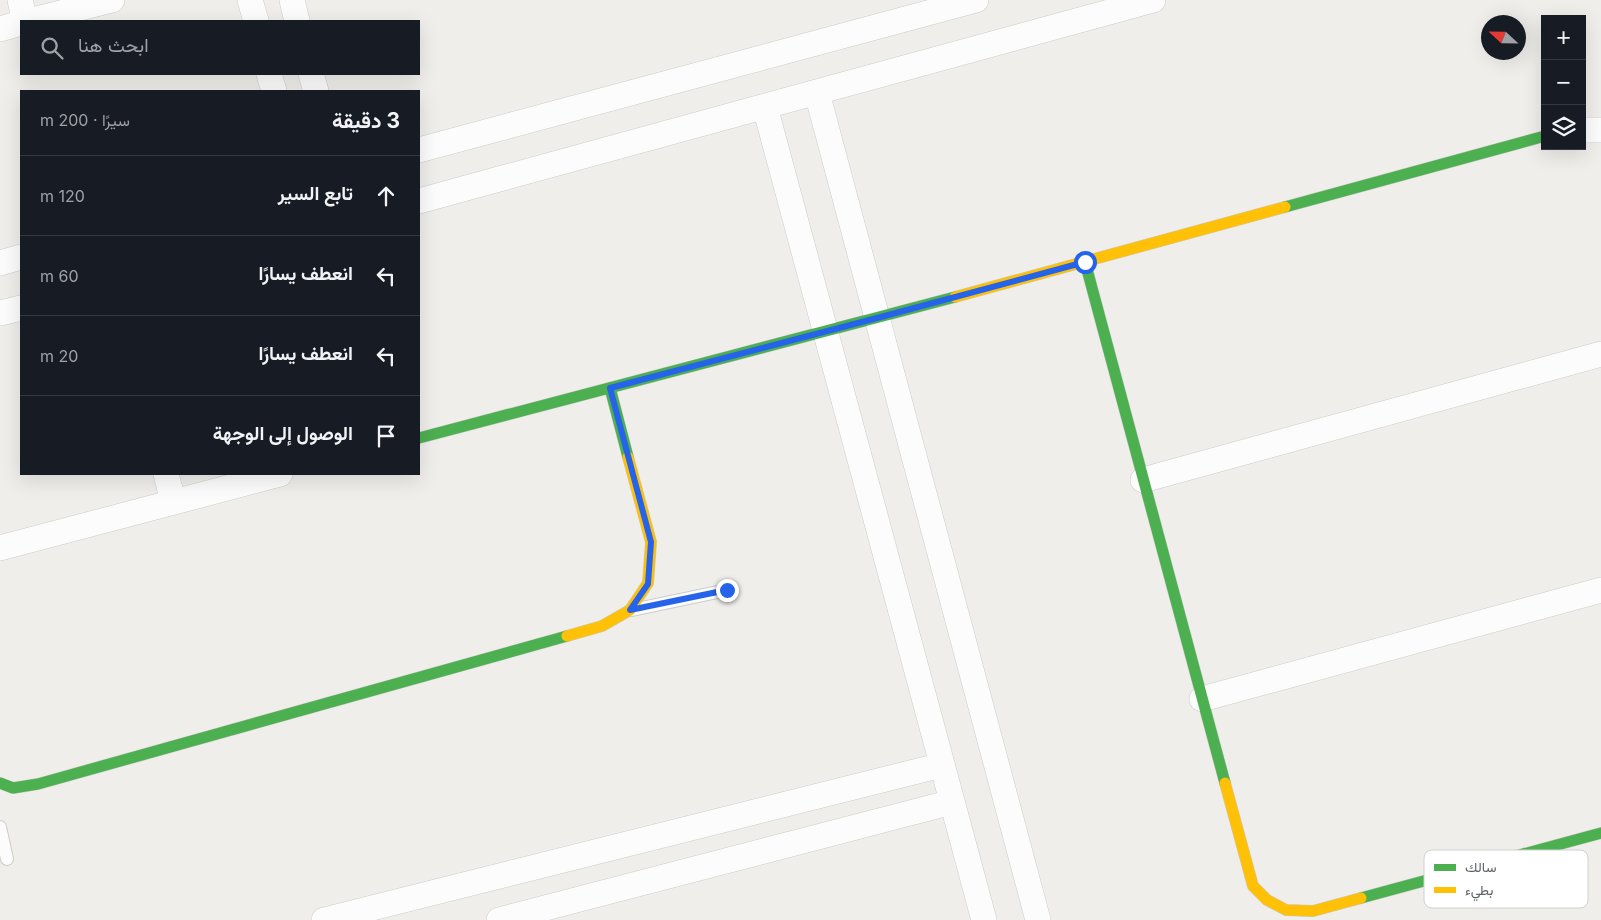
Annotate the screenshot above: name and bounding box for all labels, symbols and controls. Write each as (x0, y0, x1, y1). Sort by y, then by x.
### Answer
north arrow (1481, 15, 1526, 60)
map controls (1541, 15, 1586, 150)
button: + (1541, 15, 1586, 60)
search box (20, 20, 420, 75)
icon: search (38, 34, 66, 62)
text: ابحث هنا (78, 34, 149, 57)
button: − (1541, 60, 1586, 105)
button: layers (1541, 105, 1586, 150)
text: 3 دقيقة (332, 108, 400, 133)
text: سيرًا · 200 m (40, 110, 130, 130)
text: تابع السير (278, 182, 353, 205)
icon: ahead (372, 182, 400, 210)
text: 120 m (40, 186, 85, 206)
route start (1074, 251, 1097, 274)
text: انعطف يسارًا (259, 262, 353, 285)
icon: left (372, 262, 400, 290)
text: 60 m (40, 266, 79, 286)
text: انعطف يسارًا (259, 342, 353, 365)
icon: left (372, 342, 400, 370)
text: 20 m (40, 346, 78, 366)
text: الوصول إلى الوجهة (213, 422, 353, 445)
icon: arrive (372, 422, 400, 450)
route end (716, 579, 739, 602)
legend (1424, 850, 1588, 908)
text: سالك (1465, 858, 1496, 875)
text: بطيء (1465, 881, 1493, 902)

